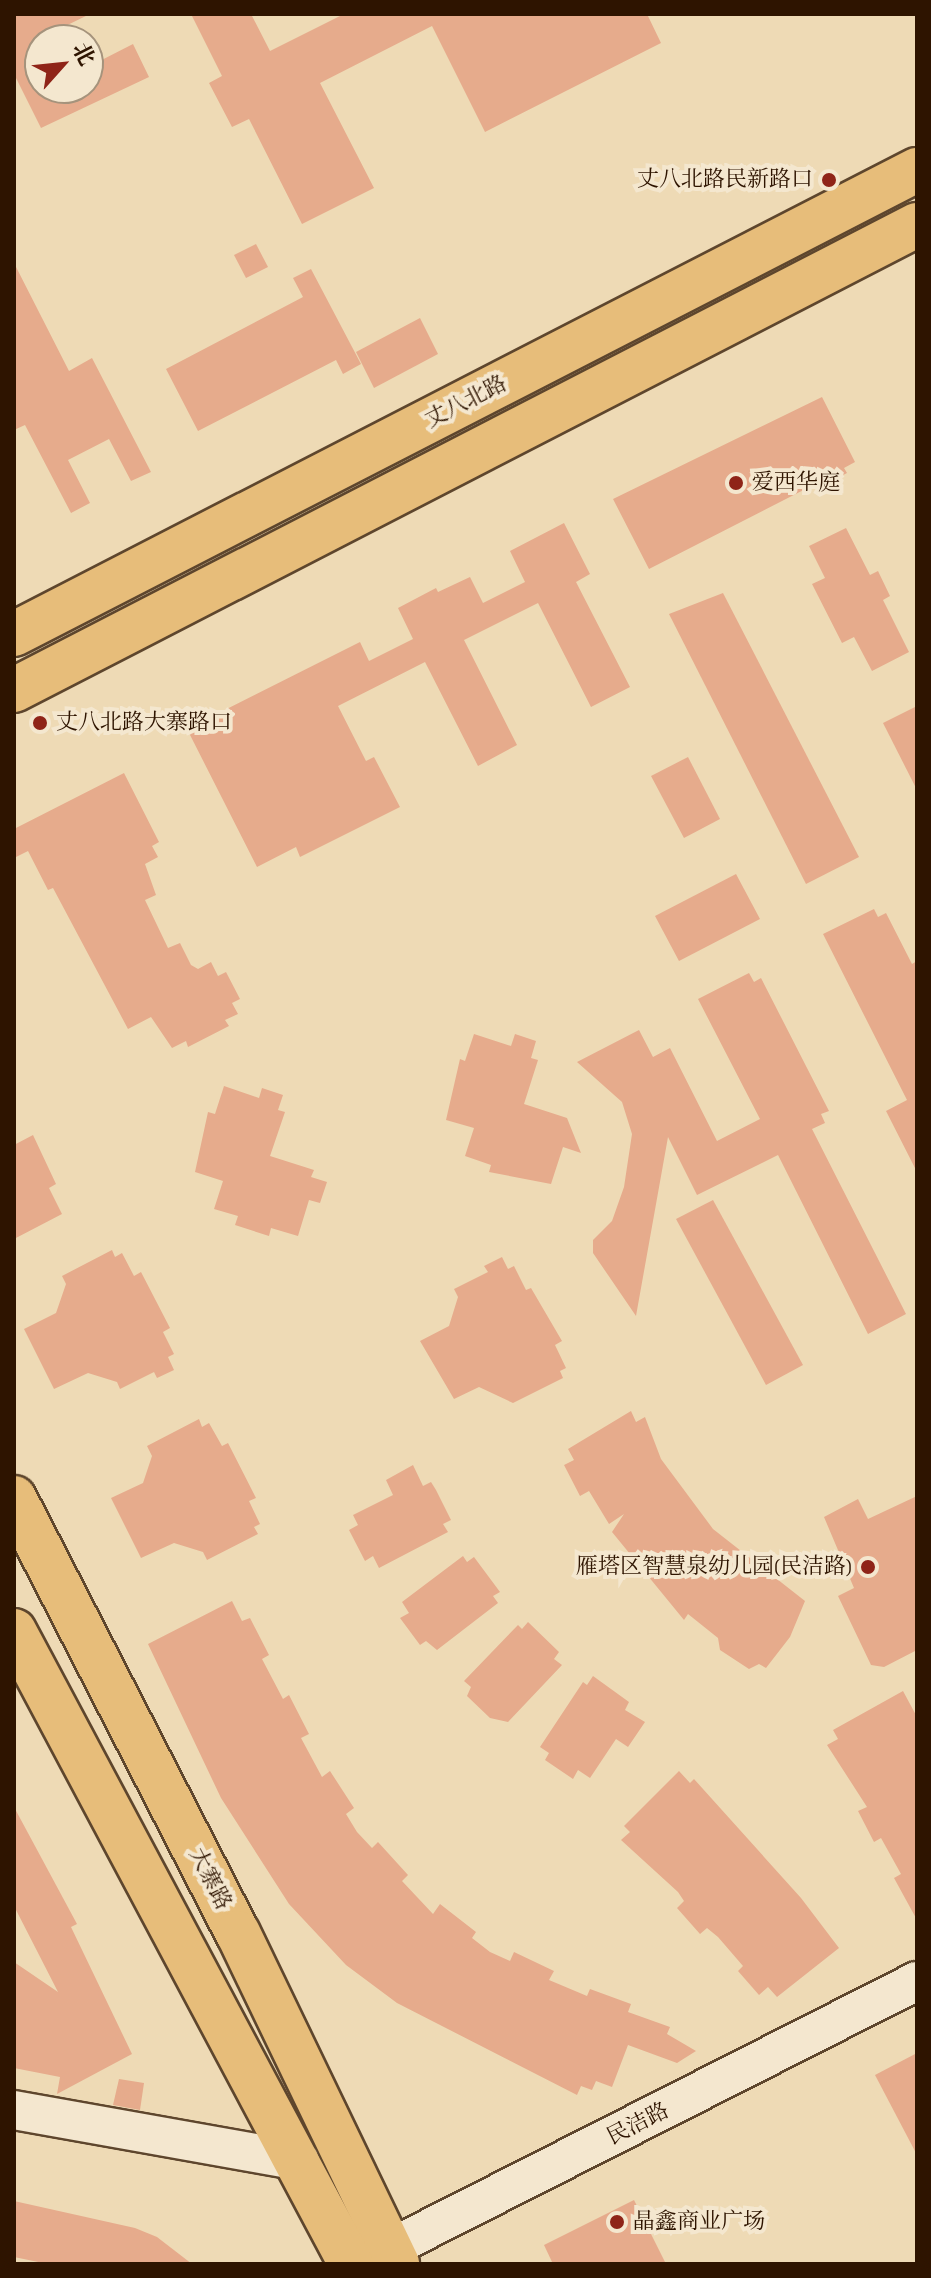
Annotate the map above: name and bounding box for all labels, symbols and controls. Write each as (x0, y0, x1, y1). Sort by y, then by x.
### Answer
north arrow (24, 24, 104, 104)
text: 北 (65, 37, 102, 71)
place label: 丈八北路民新路口 (637, 167, 813, 193)
marker: 丈八北路民新路口 (820, 171, 838, 189)
street label: 丈八北路 (421, 370, 511, 434)
place label: 爱西华庭 (752, 470, 840, 496)
marker: 爱西华庭 (727, 474, 745, 492)
place label: 丈八北路大寨路口 (56, 710, 232, 736)
marker: 丈八北路大寨路口 (31, 714, 49, 732)
place label: 雁塔区智慧泉幼儿园(民洁路) (576, 1554, 852, 1580)
marker: 雁塔区智慧泉幼儿园(民洁路) (859, 1558, 877, 1576)
street label: 大寨路 (183, 1844, 237, 1914)
street label: 民洁路 (603, 2097, 673, 2151)
place label: 晶鑫商业广场 (633, 2209, 765, 2235)
marker: 晶鑫商业广场 (608, 2213, 626, 2231)

